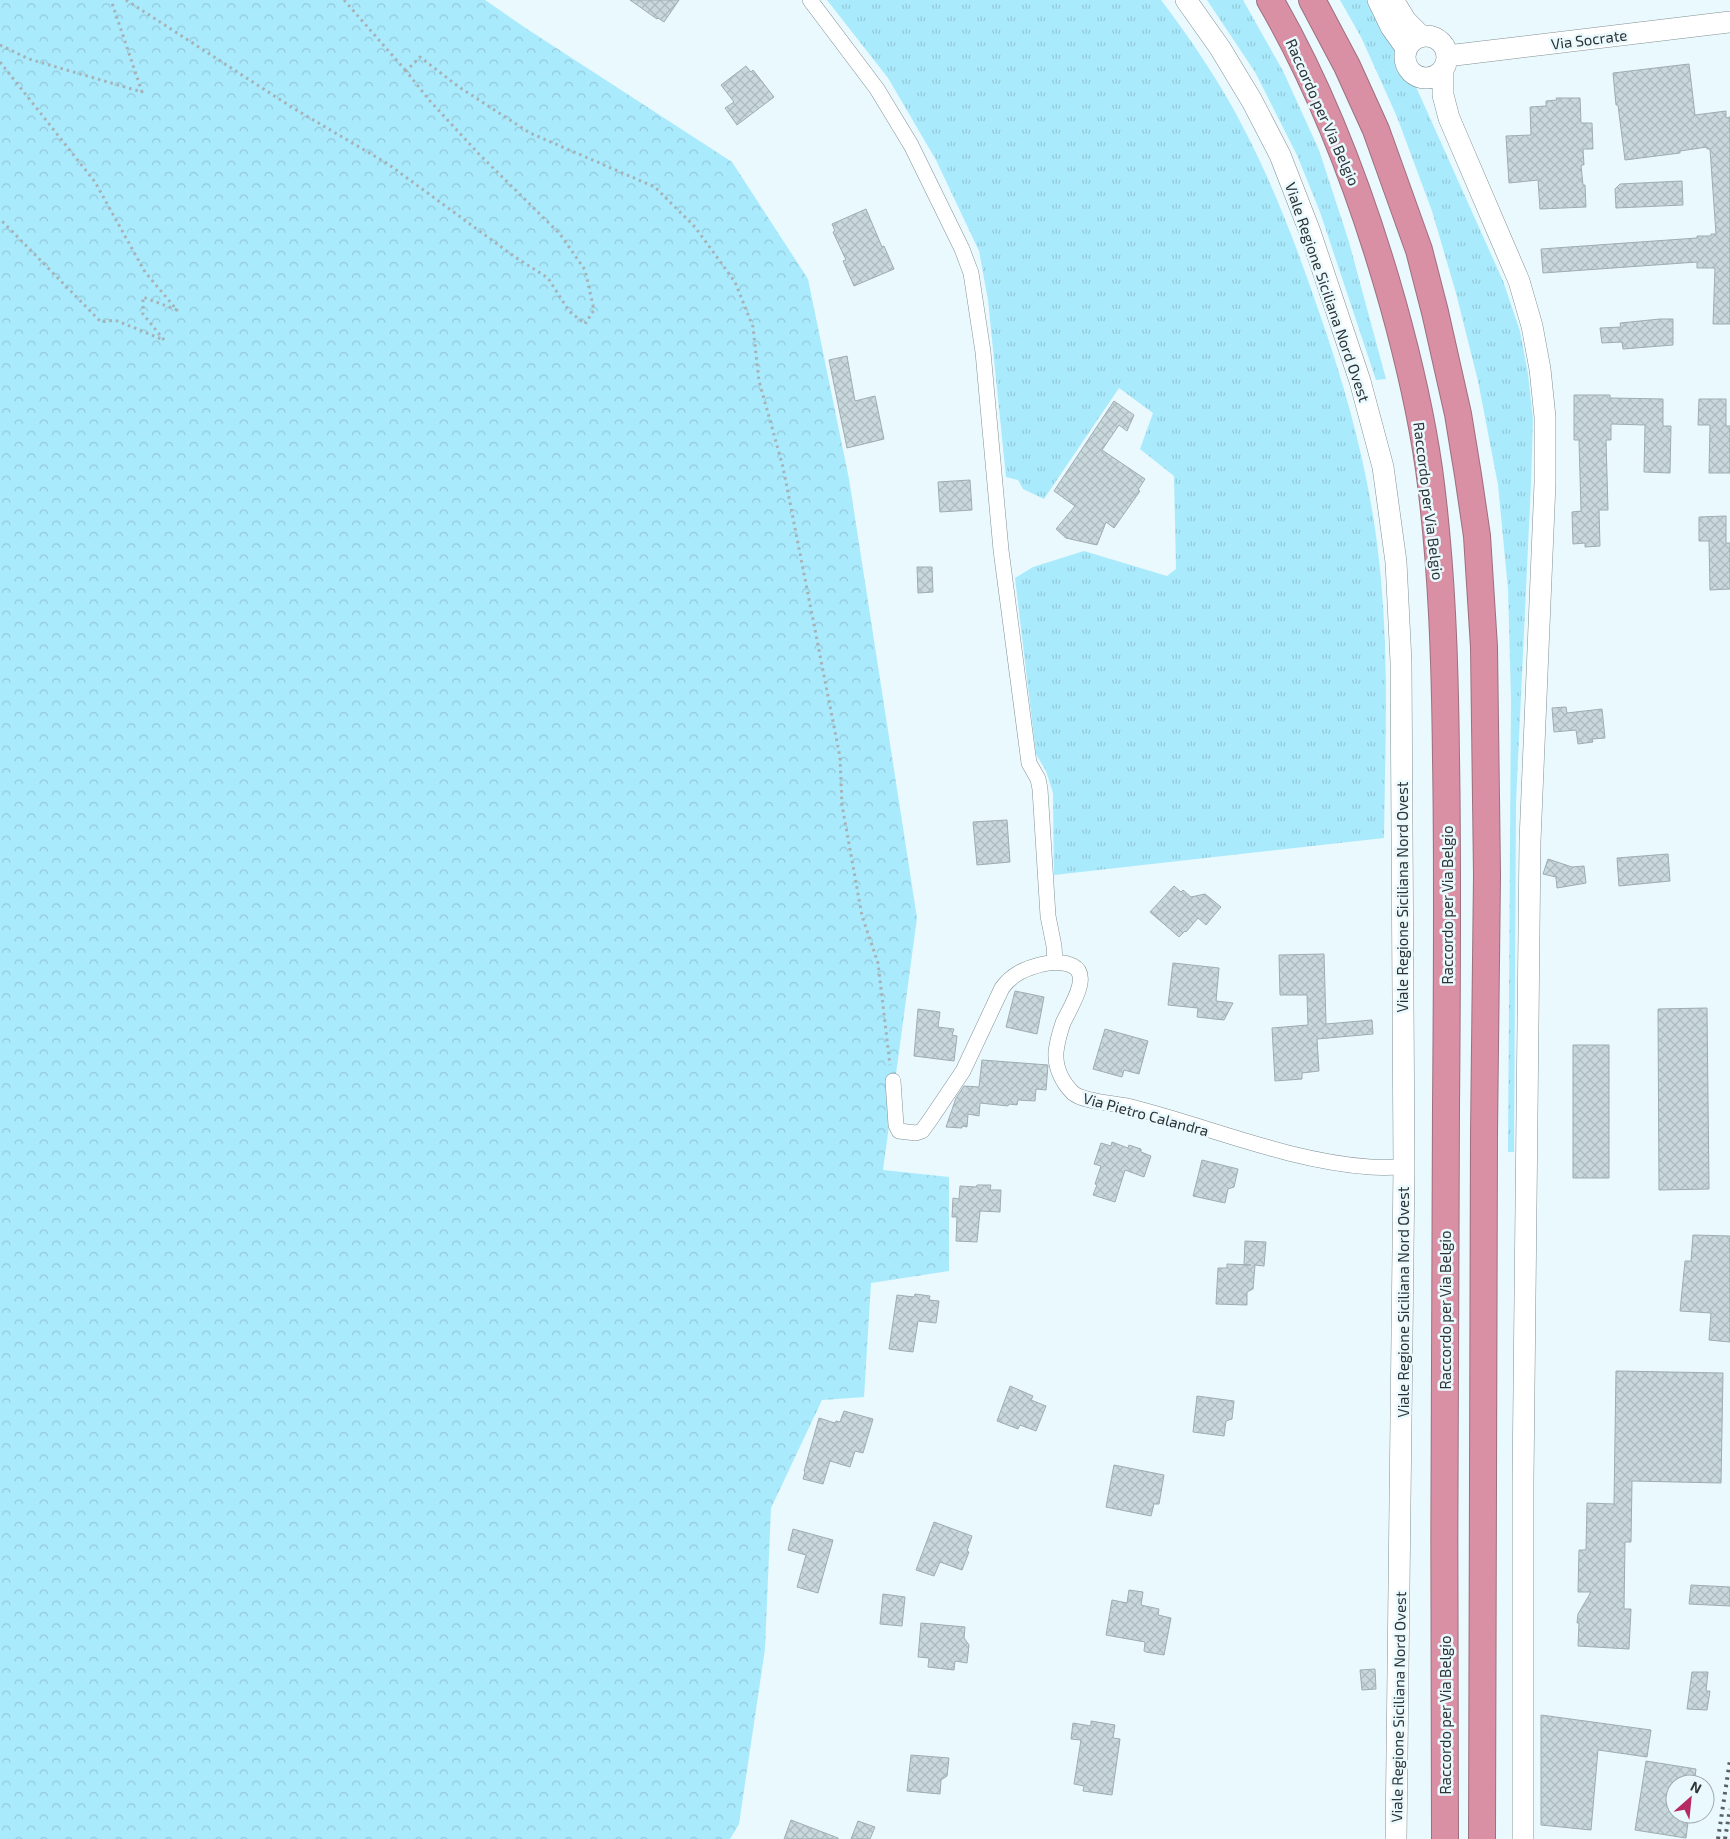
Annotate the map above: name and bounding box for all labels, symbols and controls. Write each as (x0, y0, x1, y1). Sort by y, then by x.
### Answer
street label: Via Socrate (1550, 25, 1628, 53)
street label: Raccordo per Via Belgio (1282, 36, 1364, 188)
street label: Viale Regione Siciliana Nord Ovest (1282, 180, 1374, 404)
street label: Raccordo per Via Belgio (1410, 421, 1448, 581)
street label: Viale Regione Siciliana Nord Ovest (1393, 781, 1411, 1013)
street label: Raccordo per Via Belgio (1438, 825, 1456, 985)
street label: Via Pietro Calandra (1081, 1089, 1211, 1139)
street label: Viale Regione Siciliana Nord Ovest (1394, 1186, 1412, 1418)
street label: Raccordo per Via Belgio (1436, 1230, 1454, 1390)
street label: Viale Regione Siciliana Nord Ovest (1387, 1591, 1409, 1823)
street label: Raccordo per Via Belgio (1436, 1635, 1454, 1795)
north arrow (1665, 1774, 1715, 1824)
text: N (1688, 1777, 1704, 1797)

